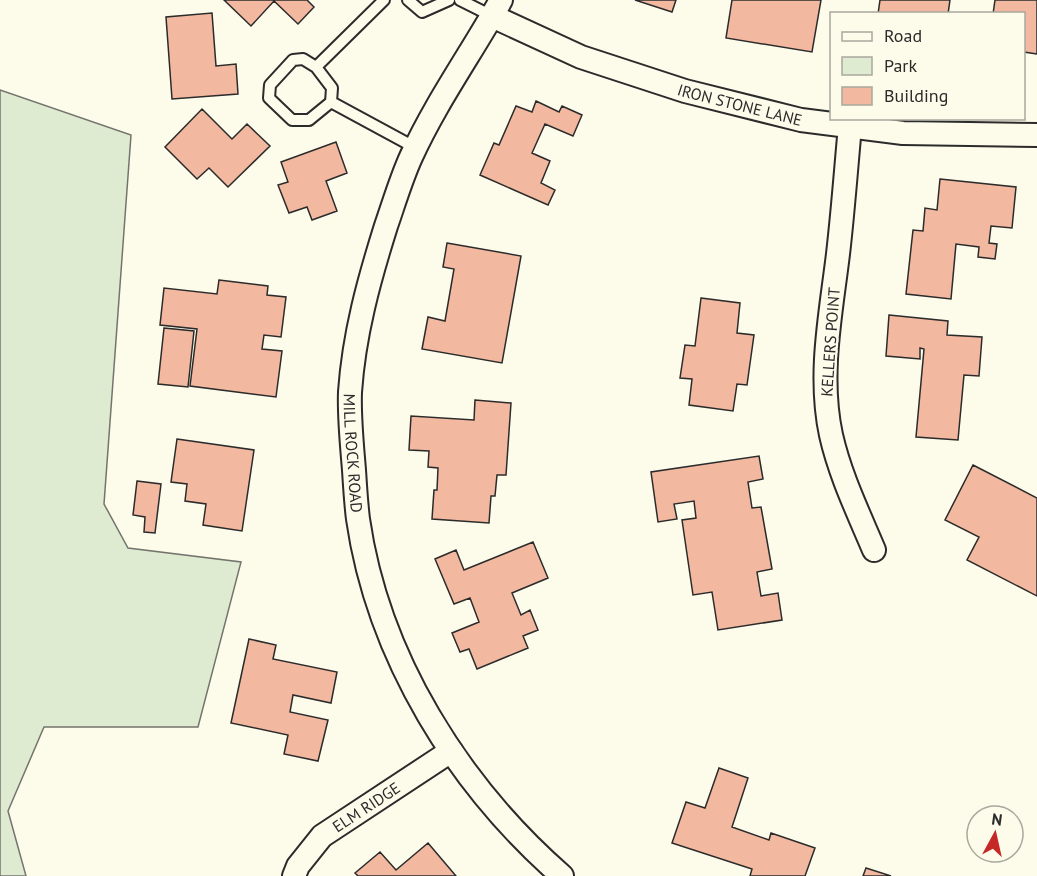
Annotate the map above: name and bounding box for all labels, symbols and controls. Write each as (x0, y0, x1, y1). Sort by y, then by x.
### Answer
legend (830, 12, 1025, 120)
text: Road (884, 24, 922, 47)
text: Park (884, 54, 917, 77)
street label: IRON STONE LANE (675, 79, 804, 130)
text: Building (884, 84, 948, 107)
street label: KELLERS POINT (816, 286, 844, 397)
street label: MILL ROCK ROAD (340, 393, 367, 514)
street label: ELM RIDGE (329, 777, 404, 836)
north arrow (965, 804, 1025, 864)
text: N (990, 809, 1004, 830)

